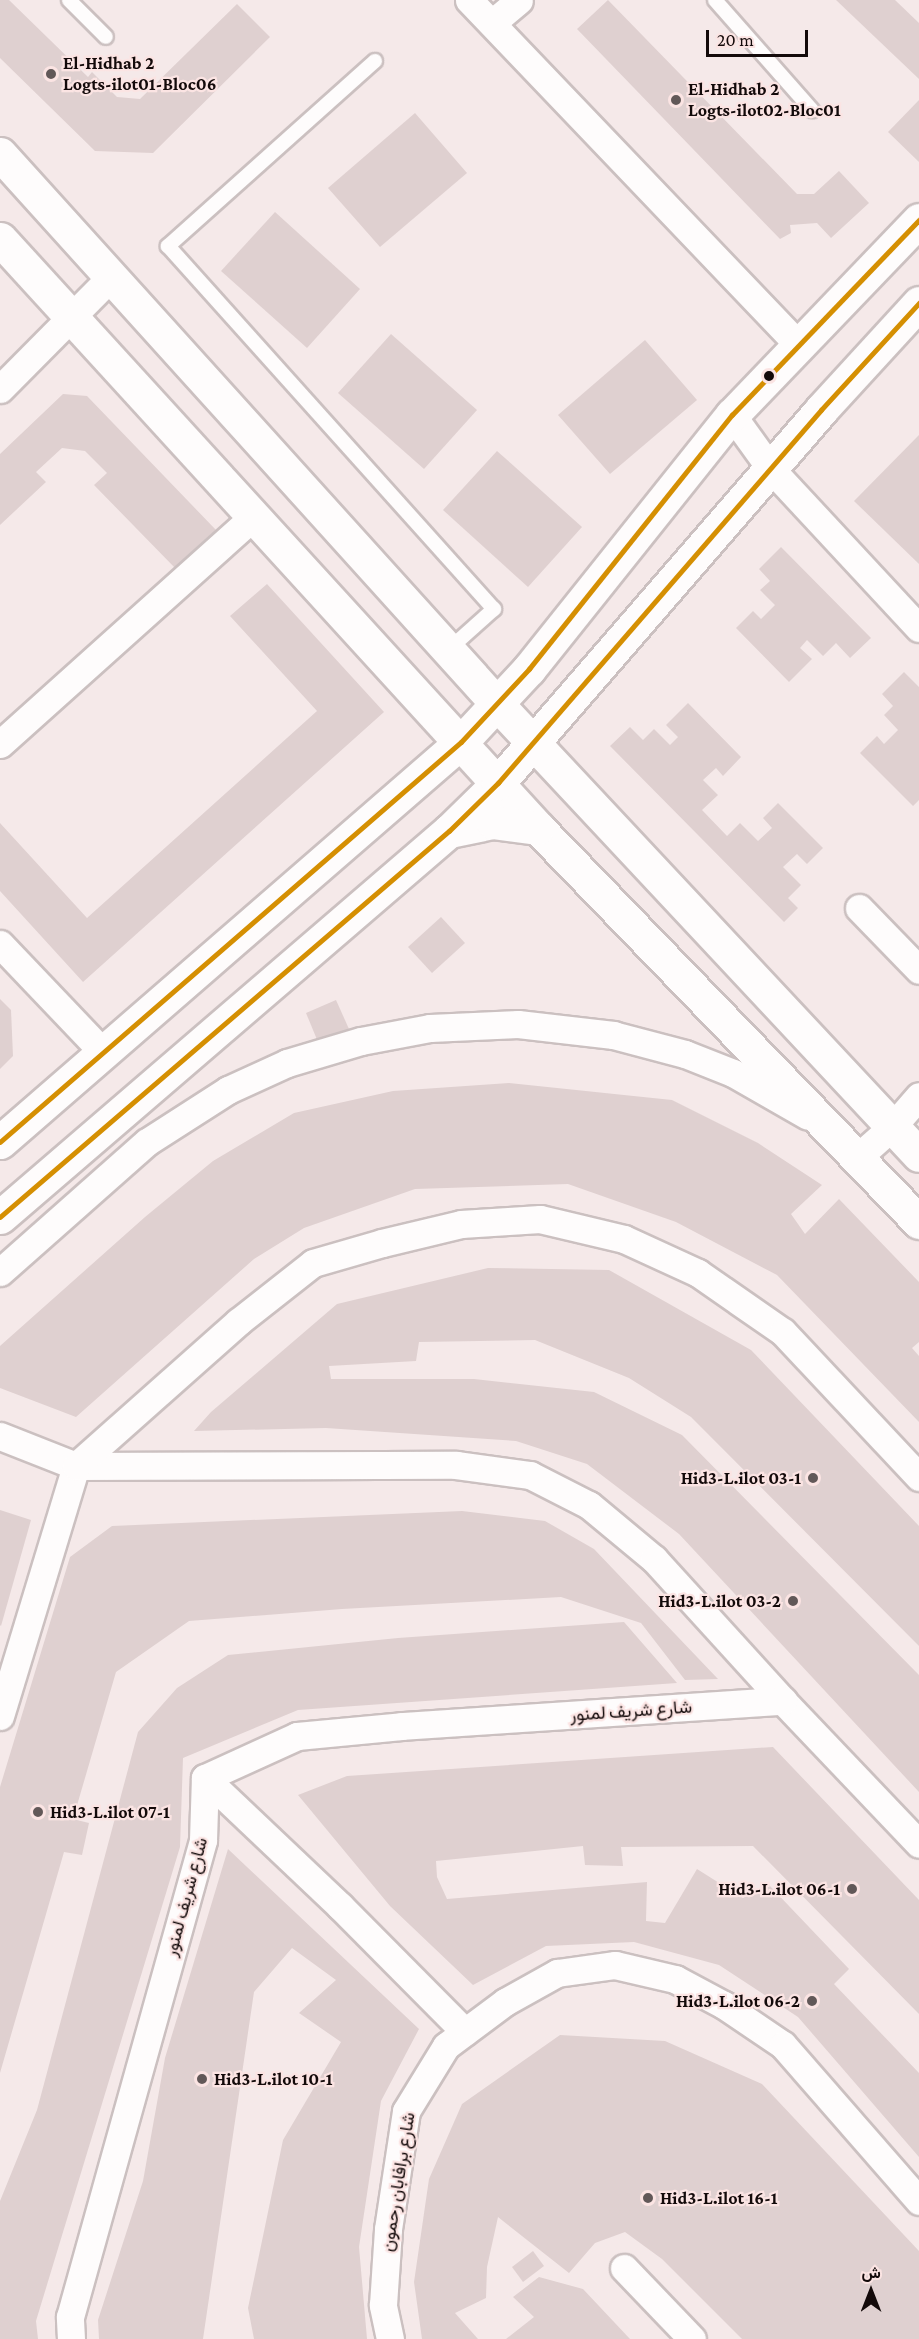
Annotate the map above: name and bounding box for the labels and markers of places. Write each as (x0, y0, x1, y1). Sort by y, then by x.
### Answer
place label: El-Hidhab 2 Logts-ilot01-Bloc06 (63, 53, 216, 96)
marker: El-Hidhab 2 Logts-ilot01-Bloc06 (44, 67, 58, 81)
place label: El-Hidhab 2 Logts-ilot02-Bloc01 (688, 79, 841, 122)
marker: El-Hidhab 2 Logts-ilot02-Bloc01 (669, 93, 683, 107)
unlabelled marker (763, 370, 775, 382)
place label: Hid3-L.ilot 03-1 (681, 1467, 801, 1489)
marker: Hid3-L.ilot 03-1 (806, 1471, 820, 1485)
place label: Hid3-L.ilot 03-2 (658, 1590, 781, 1612)
marker: Hid3-L.ilot 03-2 (786, 1594, 800, 1608)
place label: Hid3-L.ilot 07-1 (50, 1801, 170, 1823)
marker: Hid3-L.ilot 07-1 (31, 1805, 45, 1819)
place label: Hid3-L.ilot 06-1 (718, 1878, 840, 1900)
marker: Hid3-L.ilot 06-1 (845, 1882, 859, 1896)
place label: Hid3-L.ilot 06-2 (676, 1990, 800, 2012)
marker: Hid3-L.ilot 06-2 (805, 1994, 819, 2008)
place label: Hid3-L.ilot 10-1 (214, 2068, 333, 2090)
marker: Hid3-L.ilot 10-1 (195, 2072, 209, 2086)
place label: Hid3-L.ilot 16-1 (660, 2187, 777, 2209)
marker: Hid3-L.ilot 16-1 (641, 2191, 655, 2205)

